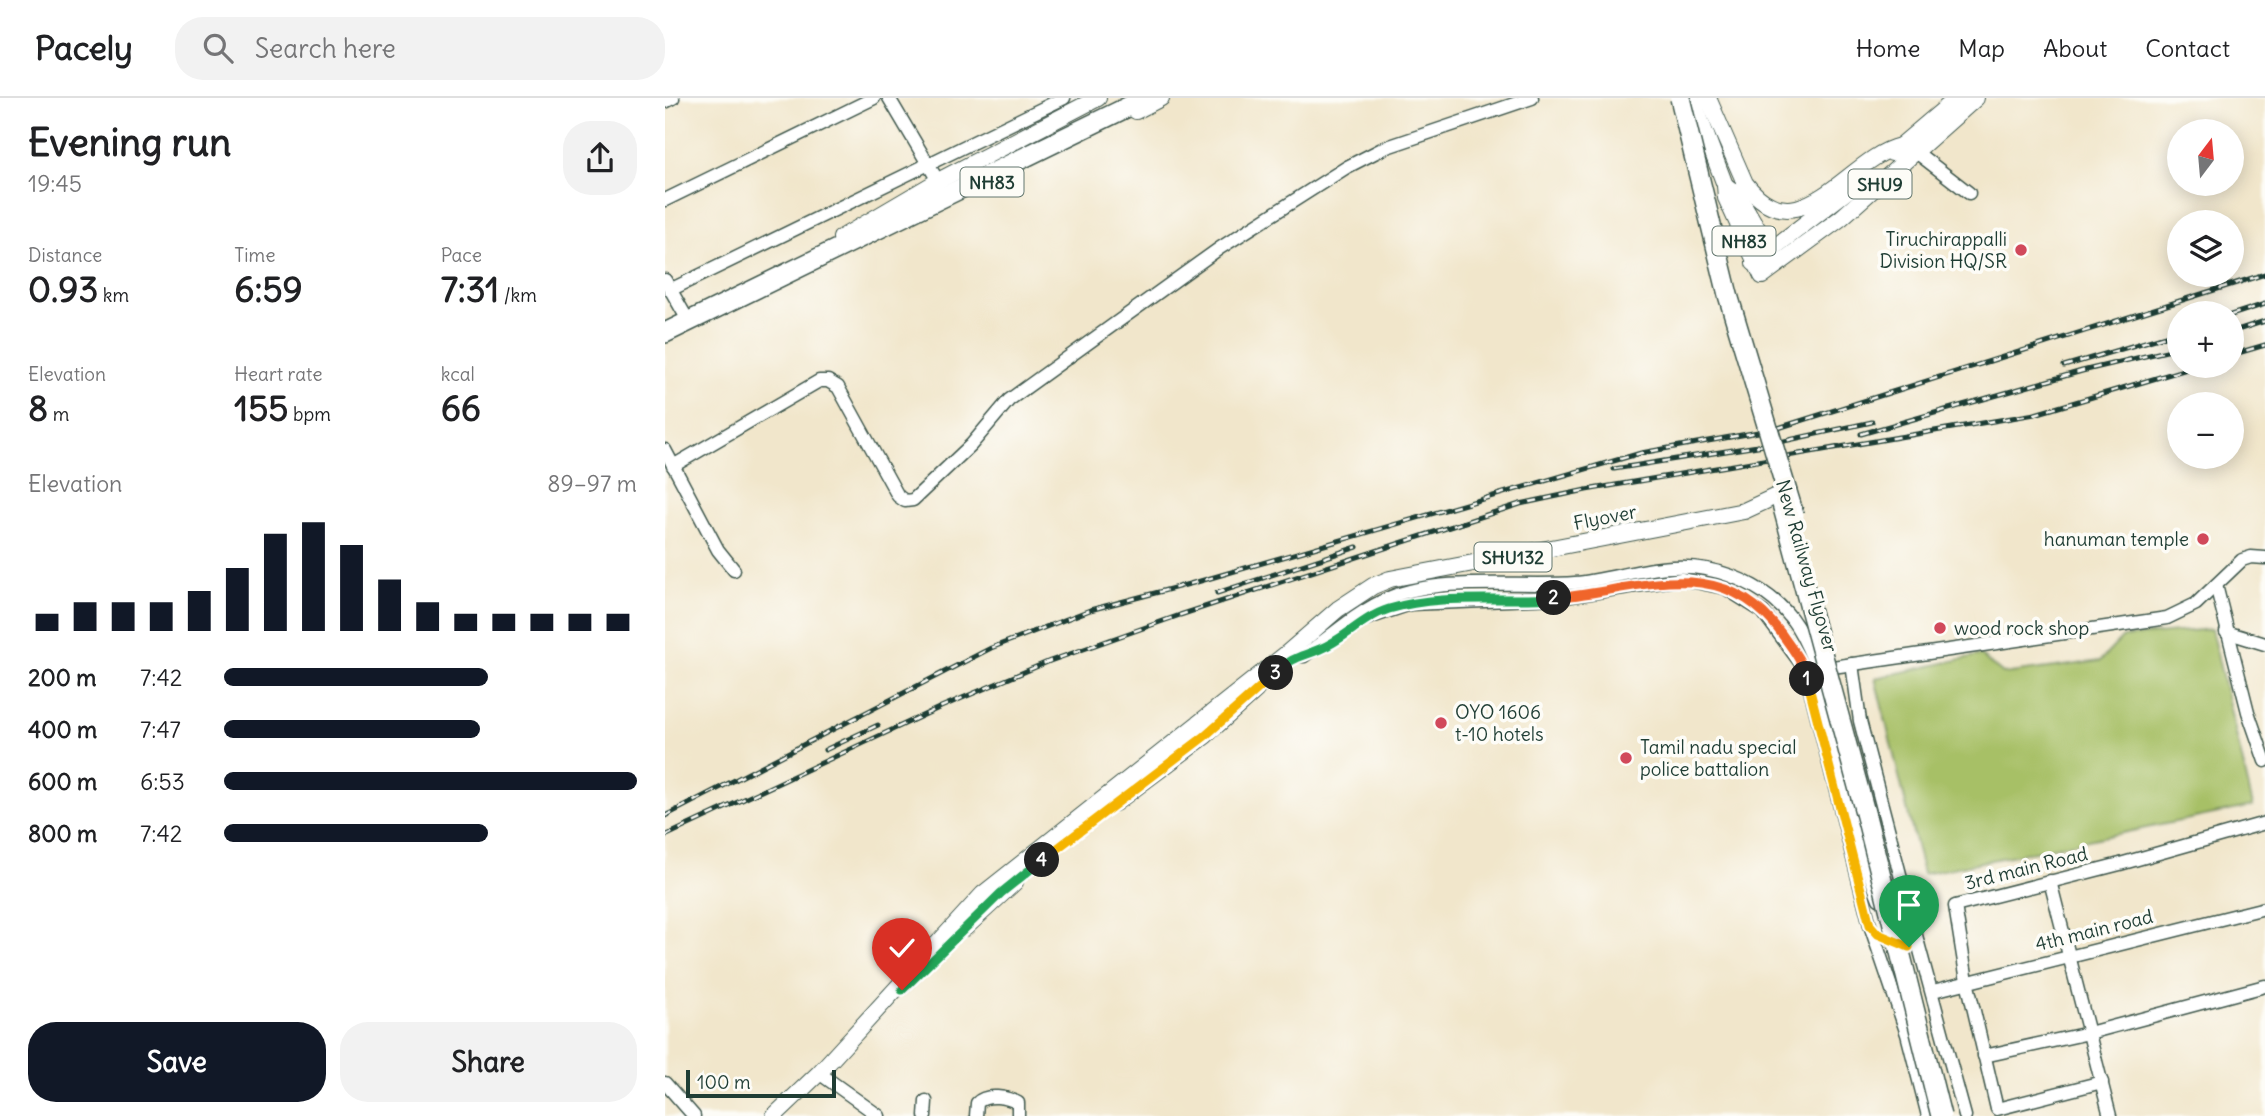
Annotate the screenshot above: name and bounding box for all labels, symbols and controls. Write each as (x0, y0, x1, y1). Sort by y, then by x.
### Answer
search box (175, 17, 665, 80)
text: Pacely (35, 27, 133, 69)
icon: search (199, 29, 237, 67)
text: Search here (255, 32, 396, 65)
text: Home (1856, 33, 1920, 63)
text: Map (1958, 33, 2005, 63)
text: About (2043, 33, 2107, 63)
text: Contact (2145, 33, 2230, 63)
text: Evening run (28, 119, 231, 166)
north arrow (2167, 119, 2243, 196)
map controls (2167, 119, 2244, 469)
button: share (563, 121, 637, 195)
road number: NH83 (961, 168, 1023, 196)
text: 19:45 (28, 169, 82, 198)
road number: SHU9 (1849, 170, 1911, 198)
button: layers (2167, 210, 2244, 287)
road number: NH83 (1713, 226, 1775, 256)
place label: Tiruchirappalli Division HQ/SR (1879, 227, 2007, 273)
marker: Tiruchirappalli Division HQ/SR (2013, 242, 2029, 258)
text: Distance (28, 243, 102, 267)
text: Time (234, 243, 275, 267)
text: Pace (441, 243, 482, 267)
text: 0.93 (28, 267, 98, 311)
text: 6:59 (234, 267, 303, 311)
text: 7:31 (441, 267, 499, 311)
text: km (98, 283, 129, 307)
text: /km (499, 283, 537, 307)
button: + (2167, 301, 2244, 378)
text: Elevation (28, 362, 106, 386)
text: Heart rate (234, 362, 322, 386)
text: kcal (441, 362, 475, 386)
text: 8 (28, 386, 48, 430)
text: 155 (234, 386, 288, 430)
text: 66 (441, 386, 481, 430)
button: − (2167, 392, 2244, 469)
text: m (48, 402, 69, 426)
text: bpm (288, 402, 331, 426)
text: Elevation (28, 469, 122, 498)
text: 89–97 m (547, 469, 637, 498)
street label: New Railway Flyover (1771, 477, 1843, 655)
street label: Flyover (1571, 499, 1639, 535)
place label: hanuman temple (2044, 527, 2189, 551)
marker: hanuman temple (2195, 531, 2211, 547)
road number: SHU132 (1475, 542, 1551, 572)
pin: 2 (1537, 580, 1571, 616)
text: 2 (1548, 585, 1559, 609)
place label: wood rock shop (1954, 616, 2089, 640)
marker: wood rock shop (1932, 620, 1948, 636)
pin: 3 (1259, 656, 1293, 690)
text: 3 (1270, 660, 1281, 684)
pin: 1 (1789, 662, 1825, 696)
text: 200 m (28, 663, 97, 692)
text: 7:42 (140, 663, 182, 692)
text: 1 (1803, 666, 1810, 690)
place label: OYO 1606 t-10 hotels (1455, 700, 1544, 746)
text: 400 m (28, 715, 97, 744)
text: 7:47 (140, 715, 181, 744)
marker: OYO 1606 t-10 hotels (1433, 715, 1449, 731)
place label: Tamil nadu special police battalion (1640, 735, 1797, 781)
marker: Tamil nadu special police battalion (1618, 750, 1634, 766)
text: 600 m (28, 767, 97, 796)
text: 6:53 (140, 767, 185, 796)
text: 800 m (28, 819, 97, 848)
text: 7:42 (140, 819, 182, 848)
street label: 3rd main Road (1962, 841, 2090, 895)
pin: 4 (1025, 842, 1059, 878)
text: 4 (1036, 847, 1047, 871)
pin (1879, 875, 1939, 947)
icon: arrive (1890, 886, 1928, 924)
street label: 4th main road (2033, 904, 2155, 956)
pin (872, 918, 932, 990)
icon: check (883, 929, 921, 967)
button: Save (28, 1022, 326, 1102)
button: Share (340, 1022, 637, 1102)
scale bar (686, 1067, 837, 1099)
text: 100 m (697, 1070, 751, 1094)

